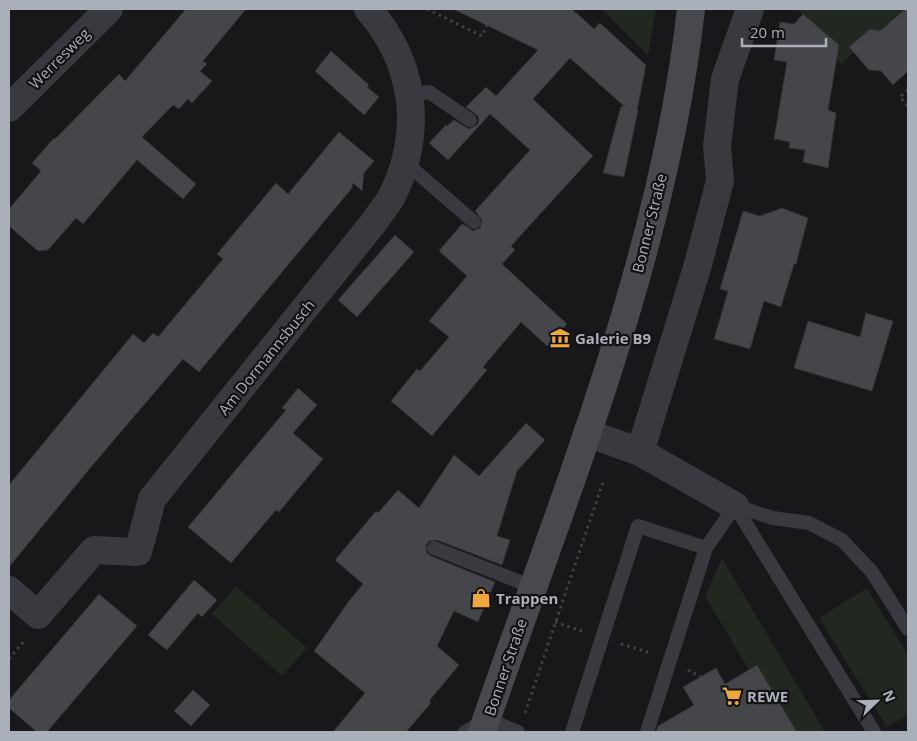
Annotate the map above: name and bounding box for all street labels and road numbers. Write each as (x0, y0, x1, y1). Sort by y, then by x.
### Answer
street label: Werresweg (24, 23, 94, 93)
street label: Bonner Straße (627, 171, 671, 275)
street label: Am Dormannsbusch (213, 295, 319, 419)
street label: Bonner Straße (479, 616, 531, 718)

